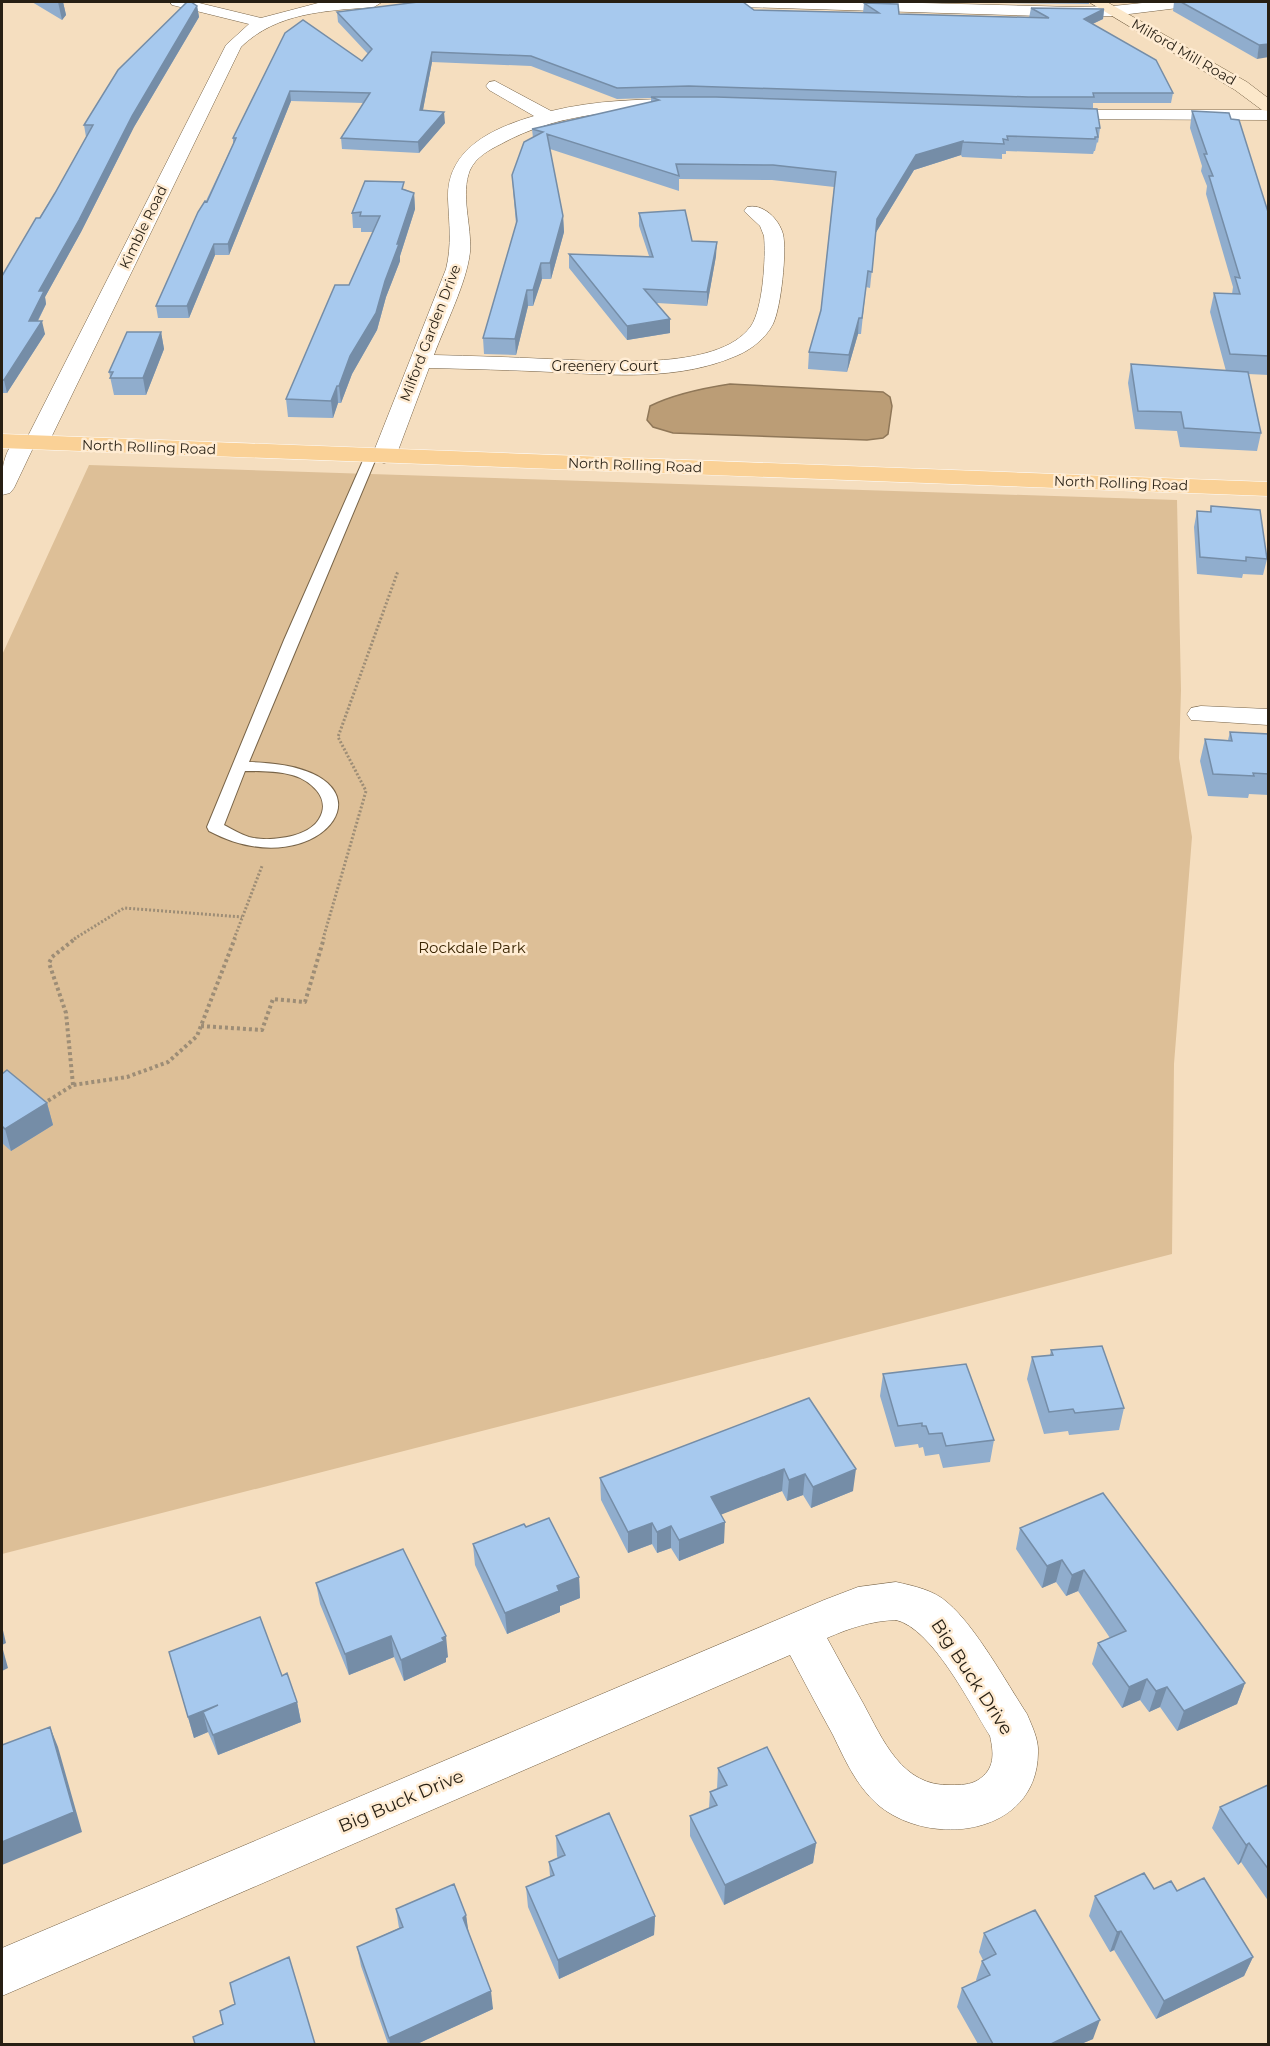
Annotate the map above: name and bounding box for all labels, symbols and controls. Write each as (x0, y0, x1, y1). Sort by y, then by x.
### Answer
street label: Milford Mill Road (1128, 15, 1240, 89)
street label: Kimble Road (115, 182, 171, 272)
street label: Milford Garden Drive (396, 262, 464, 404)
street label: Greenery Court (551, 357, 659, 375)
street label: North Rolling Road (82, 436, 216, 458)
street label: North Rolling Road (568, 454, 702, 476)
street label: North Rolling Road (1054, 472, 1188, 494)
park label: Rockdale Park (418, 938, 526, 957)
street label: Big Buck Drive (926, 1615, 1018, 1739)
street label: Big Buck Drive (335, 1765, 467, 1837)

